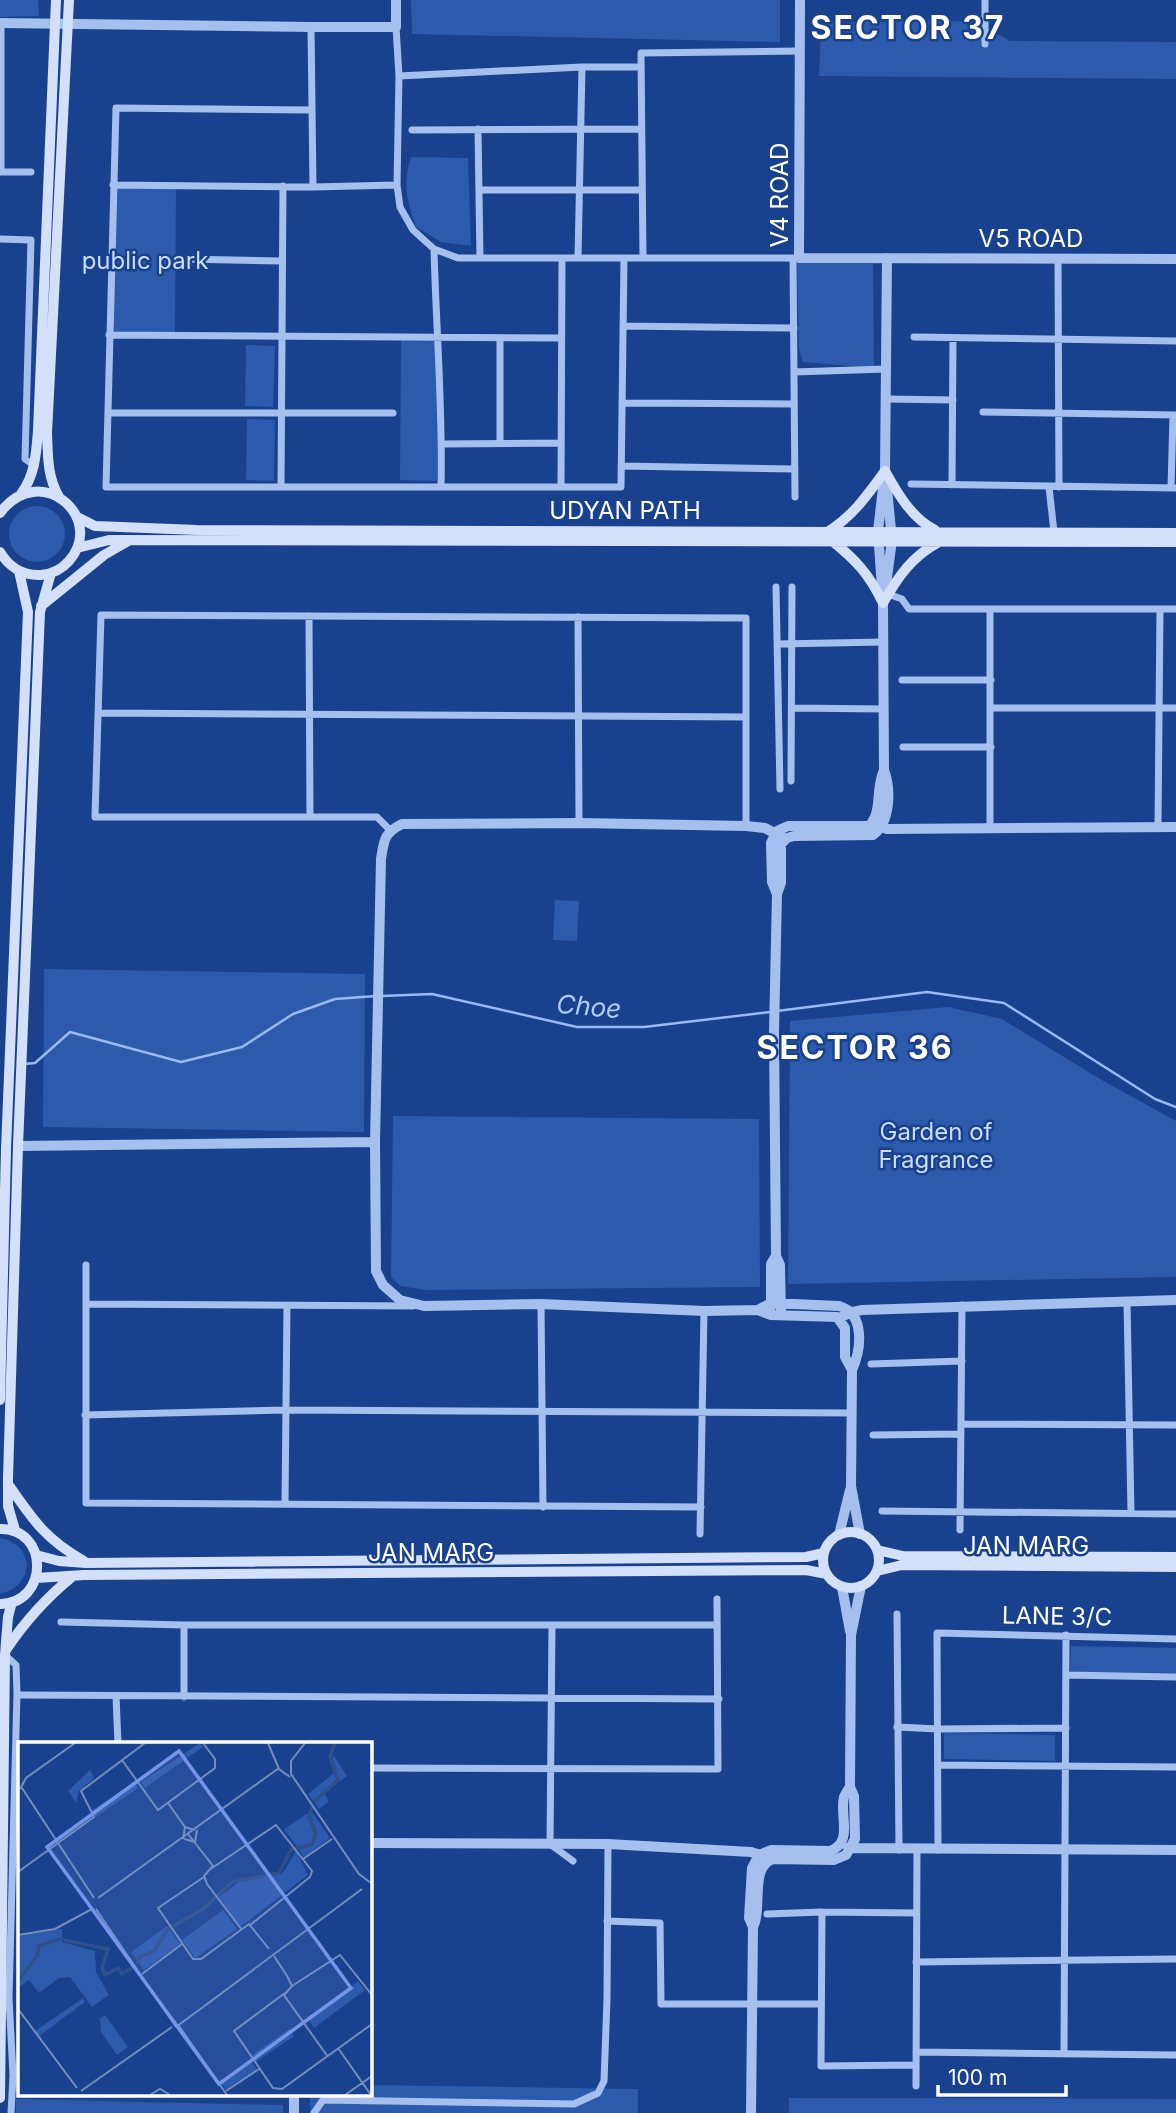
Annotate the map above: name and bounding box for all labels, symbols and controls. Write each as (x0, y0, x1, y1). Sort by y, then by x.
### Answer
district label: SECTOR 37 (811, 8, 1005, 47)
street label: V4 ROAD (765, 143, 794, 247)
street label: V5 ROAD (979, 224, 1083, 253)
park label: public park (82, 246, 208, 275)
street label: UDYAN PATH (549, 496, 701, 525)
water label: Choe (555, 988, 623, 1024)
district label: SECTOR 36 (756, 1028, 954, 1067)
park label: Garden of Fragrance (878, 1117, 994, 1174)
street label: JAN MARG (963, 1531, 1089, 1560)
street label: JAN MARG (368, 1538, 494, 1567)
street label: LANE 3/C (1002, 1601, 1112, 1631)
inset map (18, 1742, 371, 2096)
scale bar (938, 2054, 1066, 2098)
text: 100 m (948, 2065, 1007, 2090)

